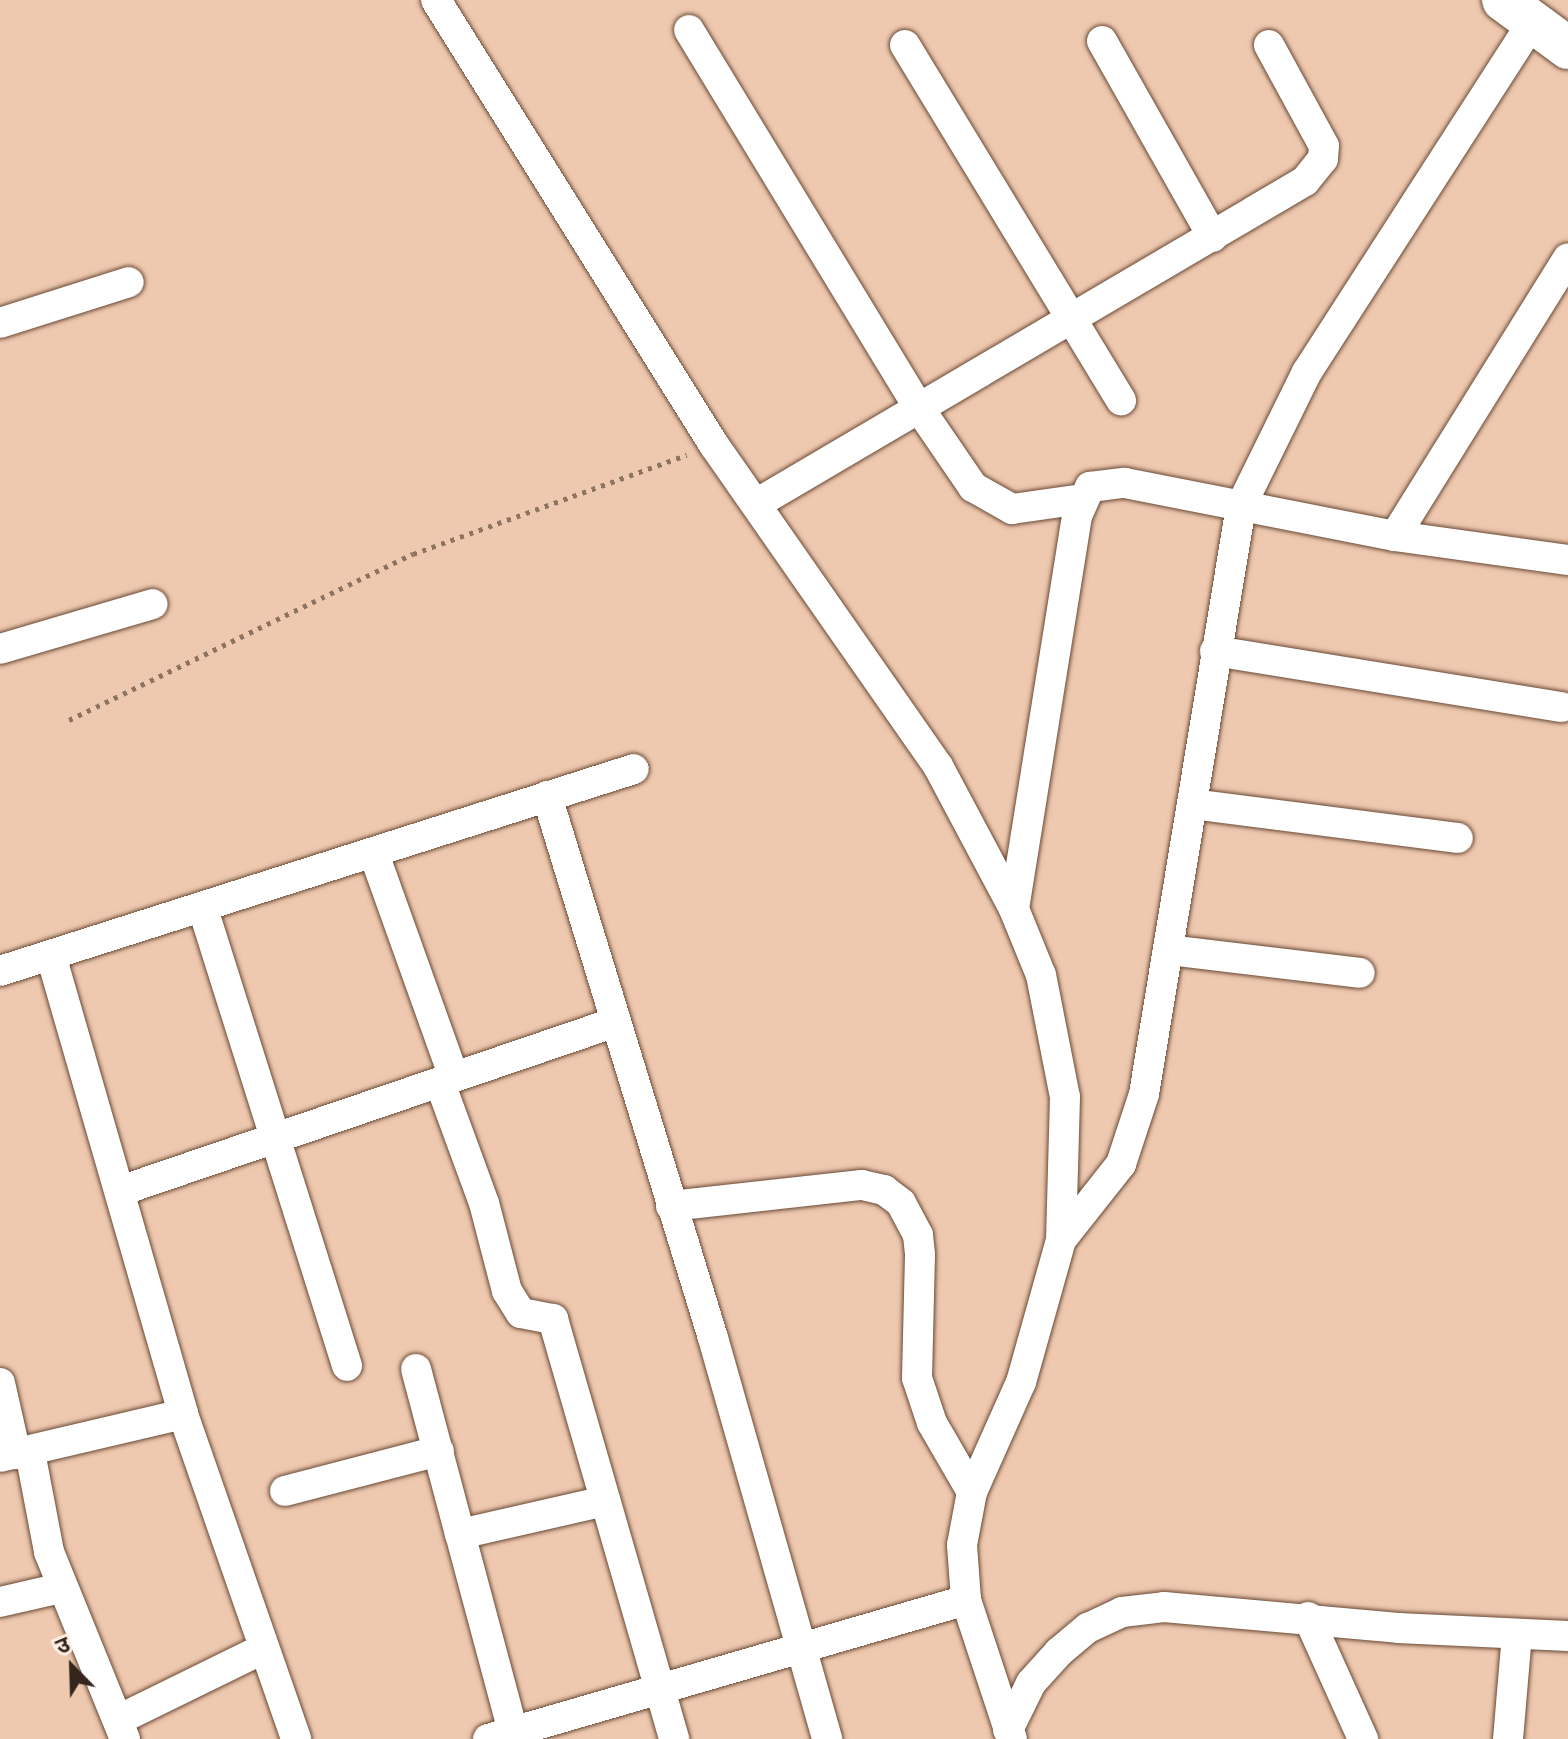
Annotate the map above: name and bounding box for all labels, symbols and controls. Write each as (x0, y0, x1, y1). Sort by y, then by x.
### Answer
north arrow (32, 1627, 112, 1707)
text: उ (50, 1627, 75, 1663)

